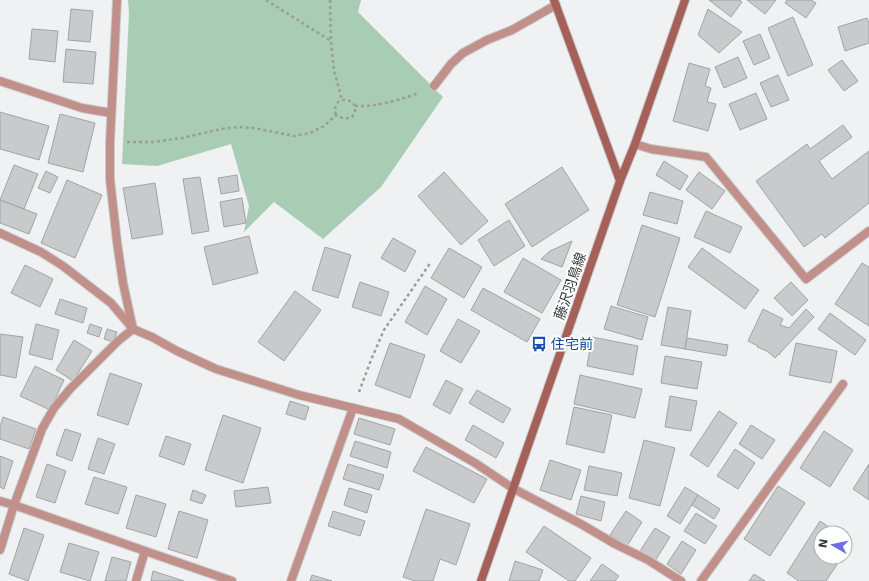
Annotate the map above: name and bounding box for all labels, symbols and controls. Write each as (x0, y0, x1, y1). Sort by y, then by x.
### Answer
street label: 藤沢羽鳥線 (551, 250, 589, 322)
bus stop icon: 住宅前 (530, 335, 548, 353)
place label: 住宅前 (551, 336, 593, 352)
north arrow (813, 525, 853, 565)
text: N (816, 538, 831, 549)

